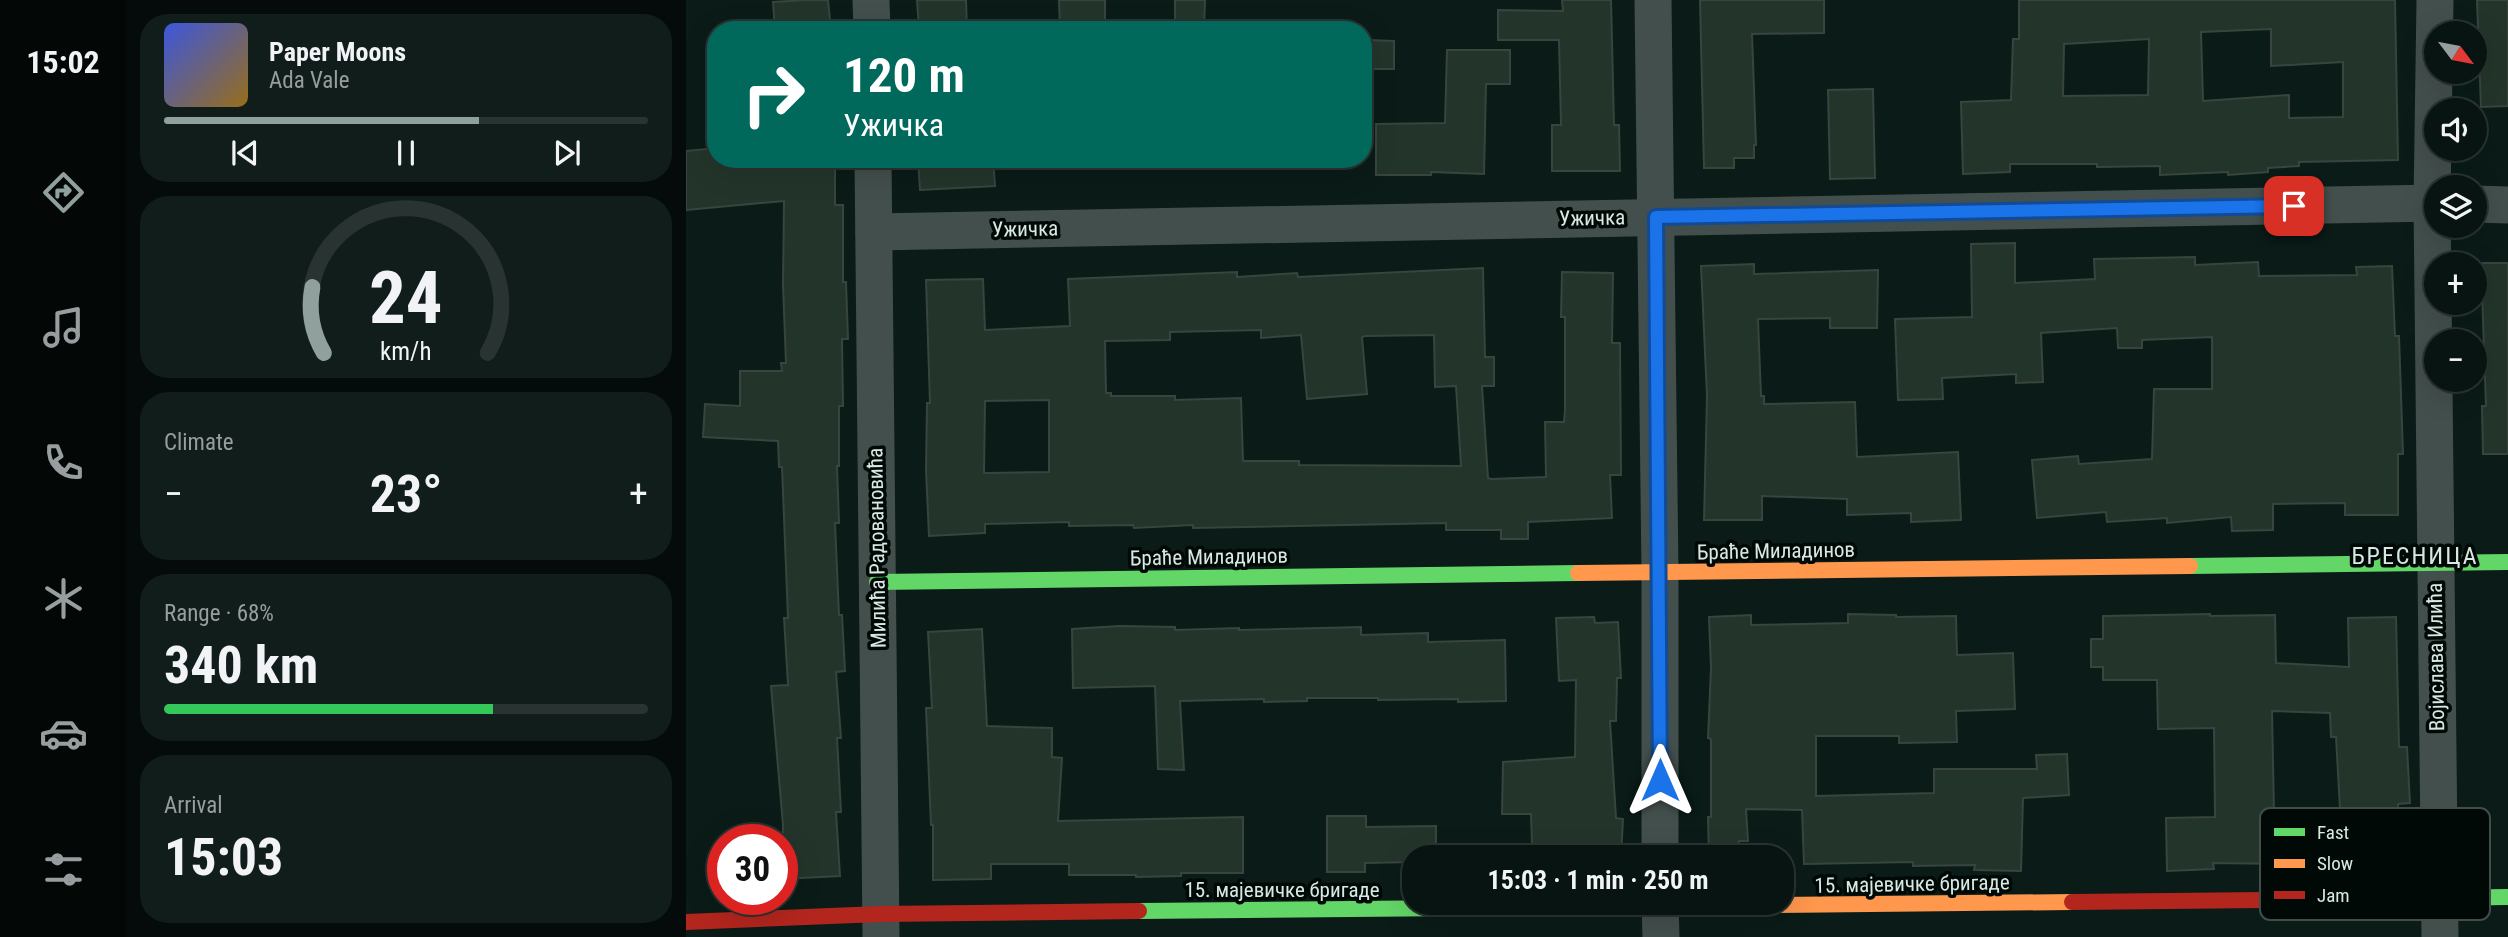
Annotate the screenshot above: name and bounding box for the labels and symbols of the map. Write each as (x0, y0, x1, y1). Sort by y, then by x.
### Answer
north arrow (2424, 21, 2487, 84)
pin (2264, 176, 2324, 236)
street label: Ужичка (1559, 205, 1625, 231)
street label: Ужичка (992, 216, 1058, 242)
street label: Милића Радовановића (863, 448, 891, 648)
street label: Браће Миладинов (1697, 538, 1855, 564)
district label: БРЕСНИЦА (2351, 542, 2479, 570)
street label: Браће Миладинов (1130, 544, 1288, 570)
street label: Војислава Илића (2423, 583, 2449, 731)
position arrow (1623, 743, 1697, 817)
legend (2260, 808, 2490, 920)
text: Fast (2317, 821, 2349, 844)
speed limit sign: 30 (707, 824, 798, 915)
text: Slow (2317, 852, 2353, 875)
street label: 15. мајевичке бригаде (1814, 870, 2010, 898)
street label: 15. мајевичке бригаде (1184, 878, 1380, 902)
text: Jam (2317, 884, 2350, 907)

